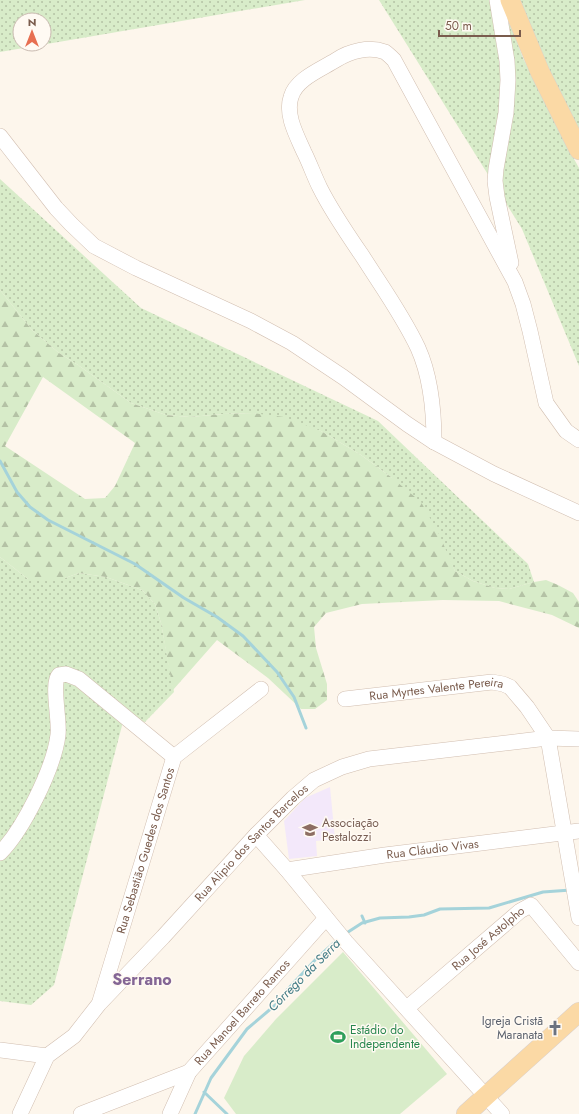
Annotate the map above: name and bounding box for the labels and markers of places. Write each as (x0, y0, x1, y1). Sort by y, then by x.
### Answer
place label: Associação Pestalozzi (322, 814, 379, 846)
school or university icon: Associação Pestalozzi (301, 821, 319, 839)
place label: Igreja Cristã Maranata (482, 1012, 543, 1044)
church icon: Igreja Cristã Maranata (546, 1019, 564, 1037)
place label: Estádio do Independente (350, 1021, 420, 1053)
sports icon: Estádio do Independente (329, 1028, 347, 1046)

